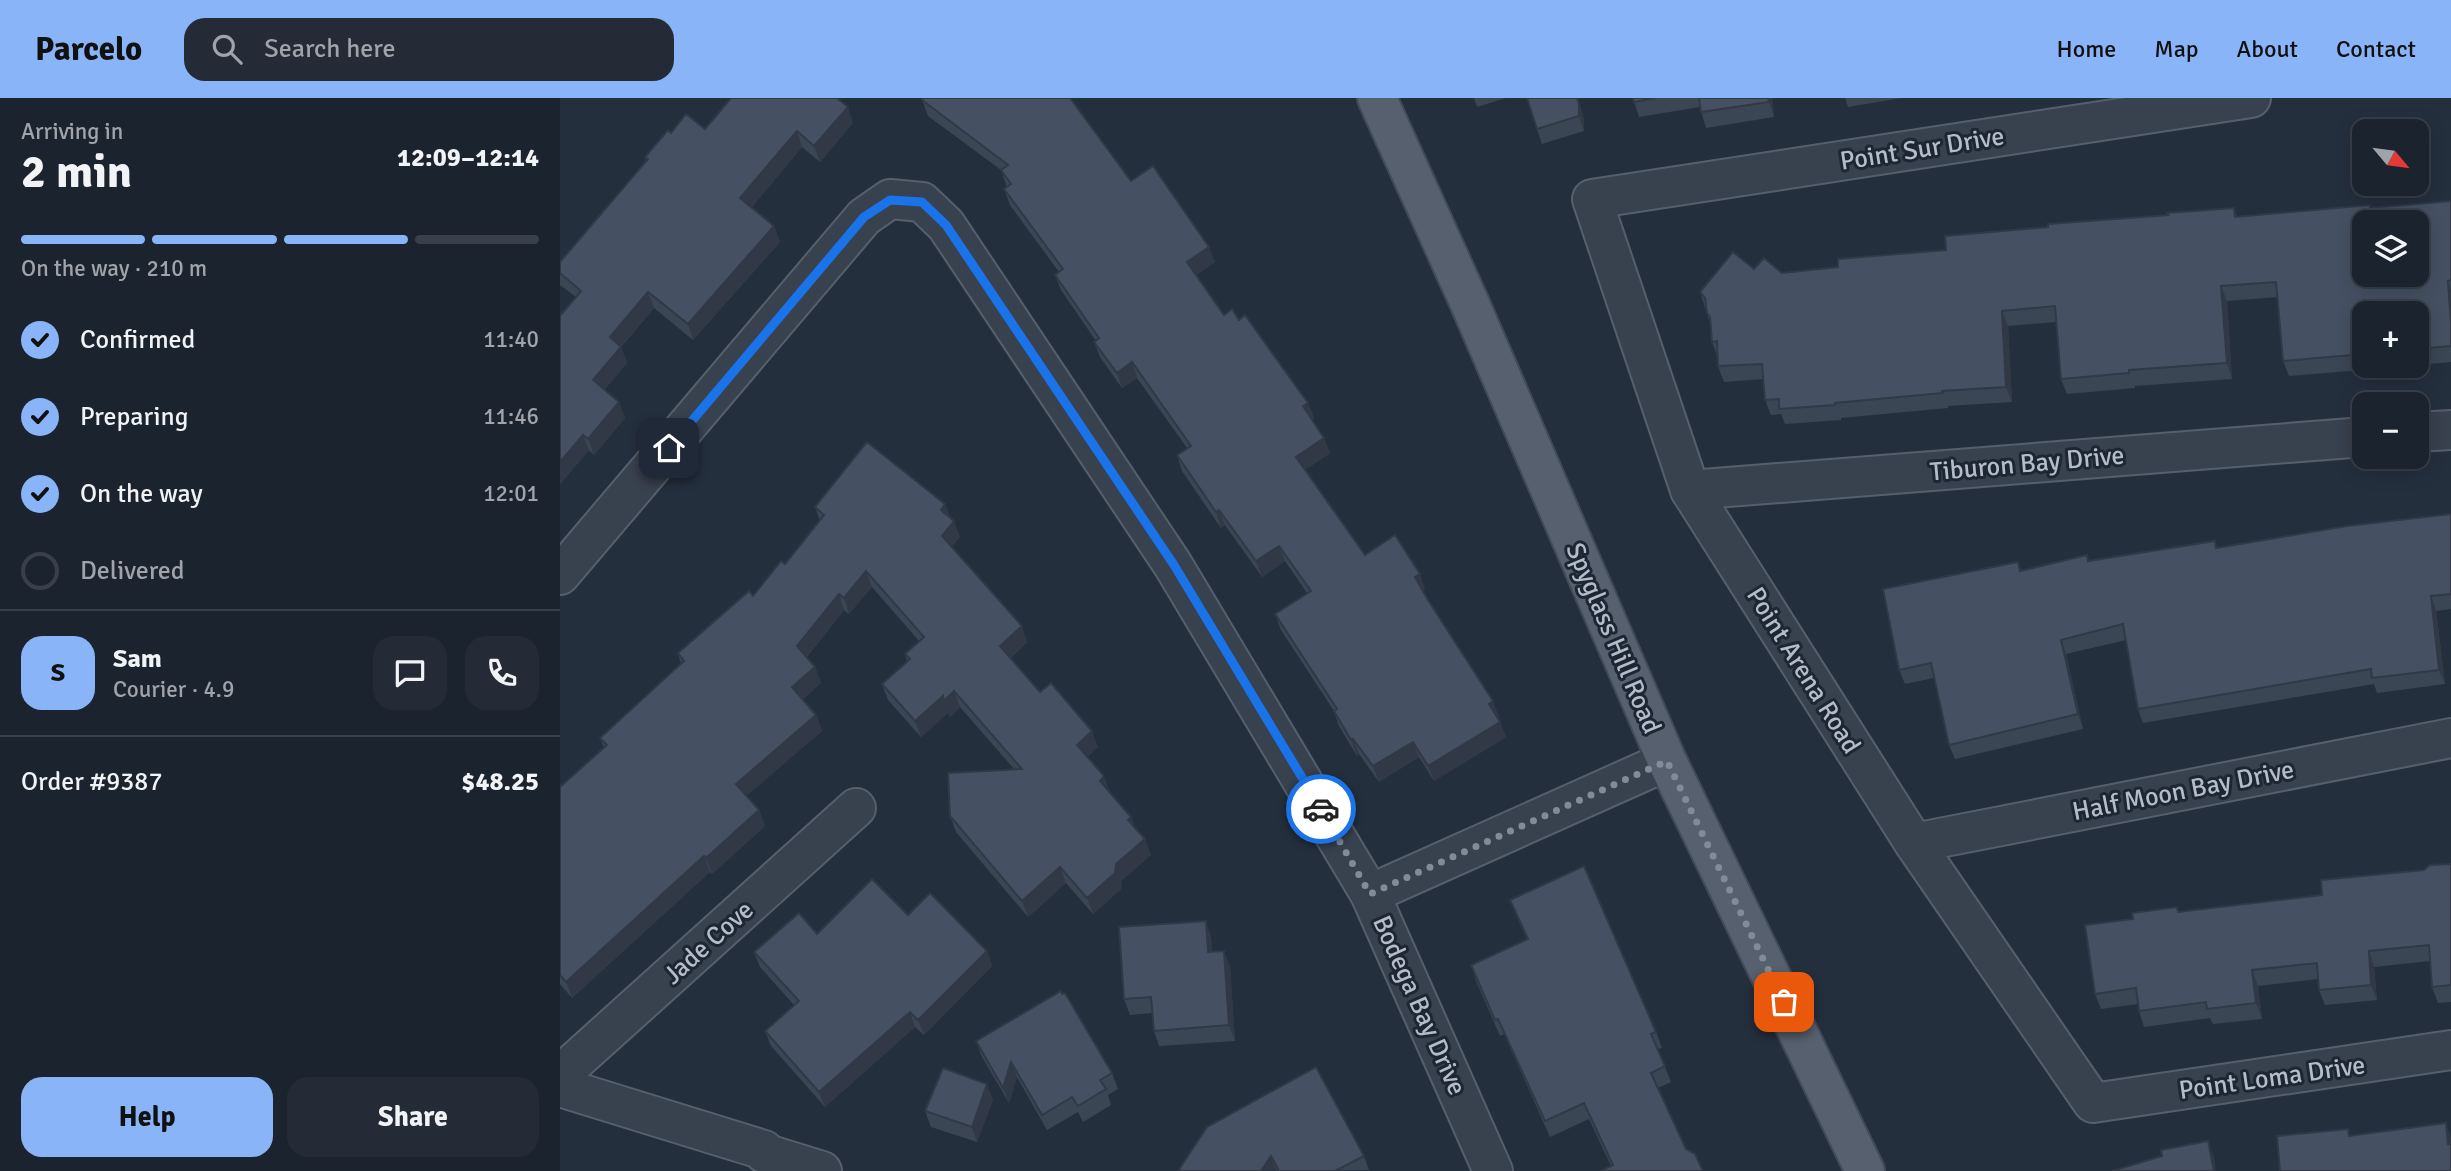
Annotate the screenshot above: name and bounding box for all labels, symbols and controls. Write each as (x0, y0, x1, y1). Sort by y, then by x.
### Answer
search box (184, 18, 674, 81)
text: Parcelo (35, 29, 142, 70)
icon: search (208, 30, 246, 68)
text: Search here (264, 33, 395, 65)
text: Home (2056, 34, 2116, 64)
text: Map (2154, 34, 2199, 64)
text: About (2237, 34, 2298, 64)
text: Contact (2336, 34, 2416, 64)
text: Arriving in (21, 117, 123, 146)
north arrow (2352, 119, 2429, 196)
map controls (2352, 119, 2429, 469)
street label: Point Sur Drive (1838, 120, 2006, 178)
text: 12:09–12:14 (397, 142, 539, 174)
text: 2 min (21, 144, 132, 200)
button: layers (2352, 210, 2429, 287)
text: On the way · 210 m (21, 254, 207, 283)
button: + (2352, 301, 2429, 378)
icon: check (21, 321, 59, 359)
text: Confirmed (80, 324, 195, 356)
text: 11:40 (483, 325, 539, 354)
button: − (2352, 392, 2429, 469)
icon: check (21, 398, 59, 436)
text: Preparing (80, 401, 188, 433)
text: 11:46 (483, 402, 539, 431)
pin (639, 418, 699, 478)
icon: home (650, 429, 688, 467)
street label: Tiburon Bay Drive (1929, 440, 2126, 488)
icon: check (21, 475, 59, 513)
text: On the way (80, 478, 203, 510)
text: 12:01 (483, 479, 539, 508)
street label: Spyglass Hill Road (1558, 538, 1668, 739)
text: Delivered (80, 555, 185, 587)
street label: Point Arena Road (1739, 581, 1867, 760)
button: chat (373, 636, 447, 710)
button: phone (465, 636, 539, 710)
text: Sam (113, 643, 162, 675)
text: S (51, 657, 65, 689)
text: Courier · 4.9 (113, 675, 234, 704)
street label: Half Moon Bay Drive (2070, 754, 2297, 828)
text: Order #9387 (21, 766, 162, 798)
text: $48.25 (461, 766, 539, 798)
courier (1286, 774, 1356, 844)
icon: car (1302, 790, 1340, 828)
street label: Jade Cove (657, 894, 760, 991)
street label: Bodega Bay Drive (1365, 911, 1473, 1100)
pin (1754, 972, 1814, 1032)
icon: bag (1765, 983, 1803, 1021)
street label: Point Loma Drive (2177, 1049, 2367, 1107)
button: Help (21, 1077, 273, 1157)
button: Share (287, 1077, 539, 1157)

